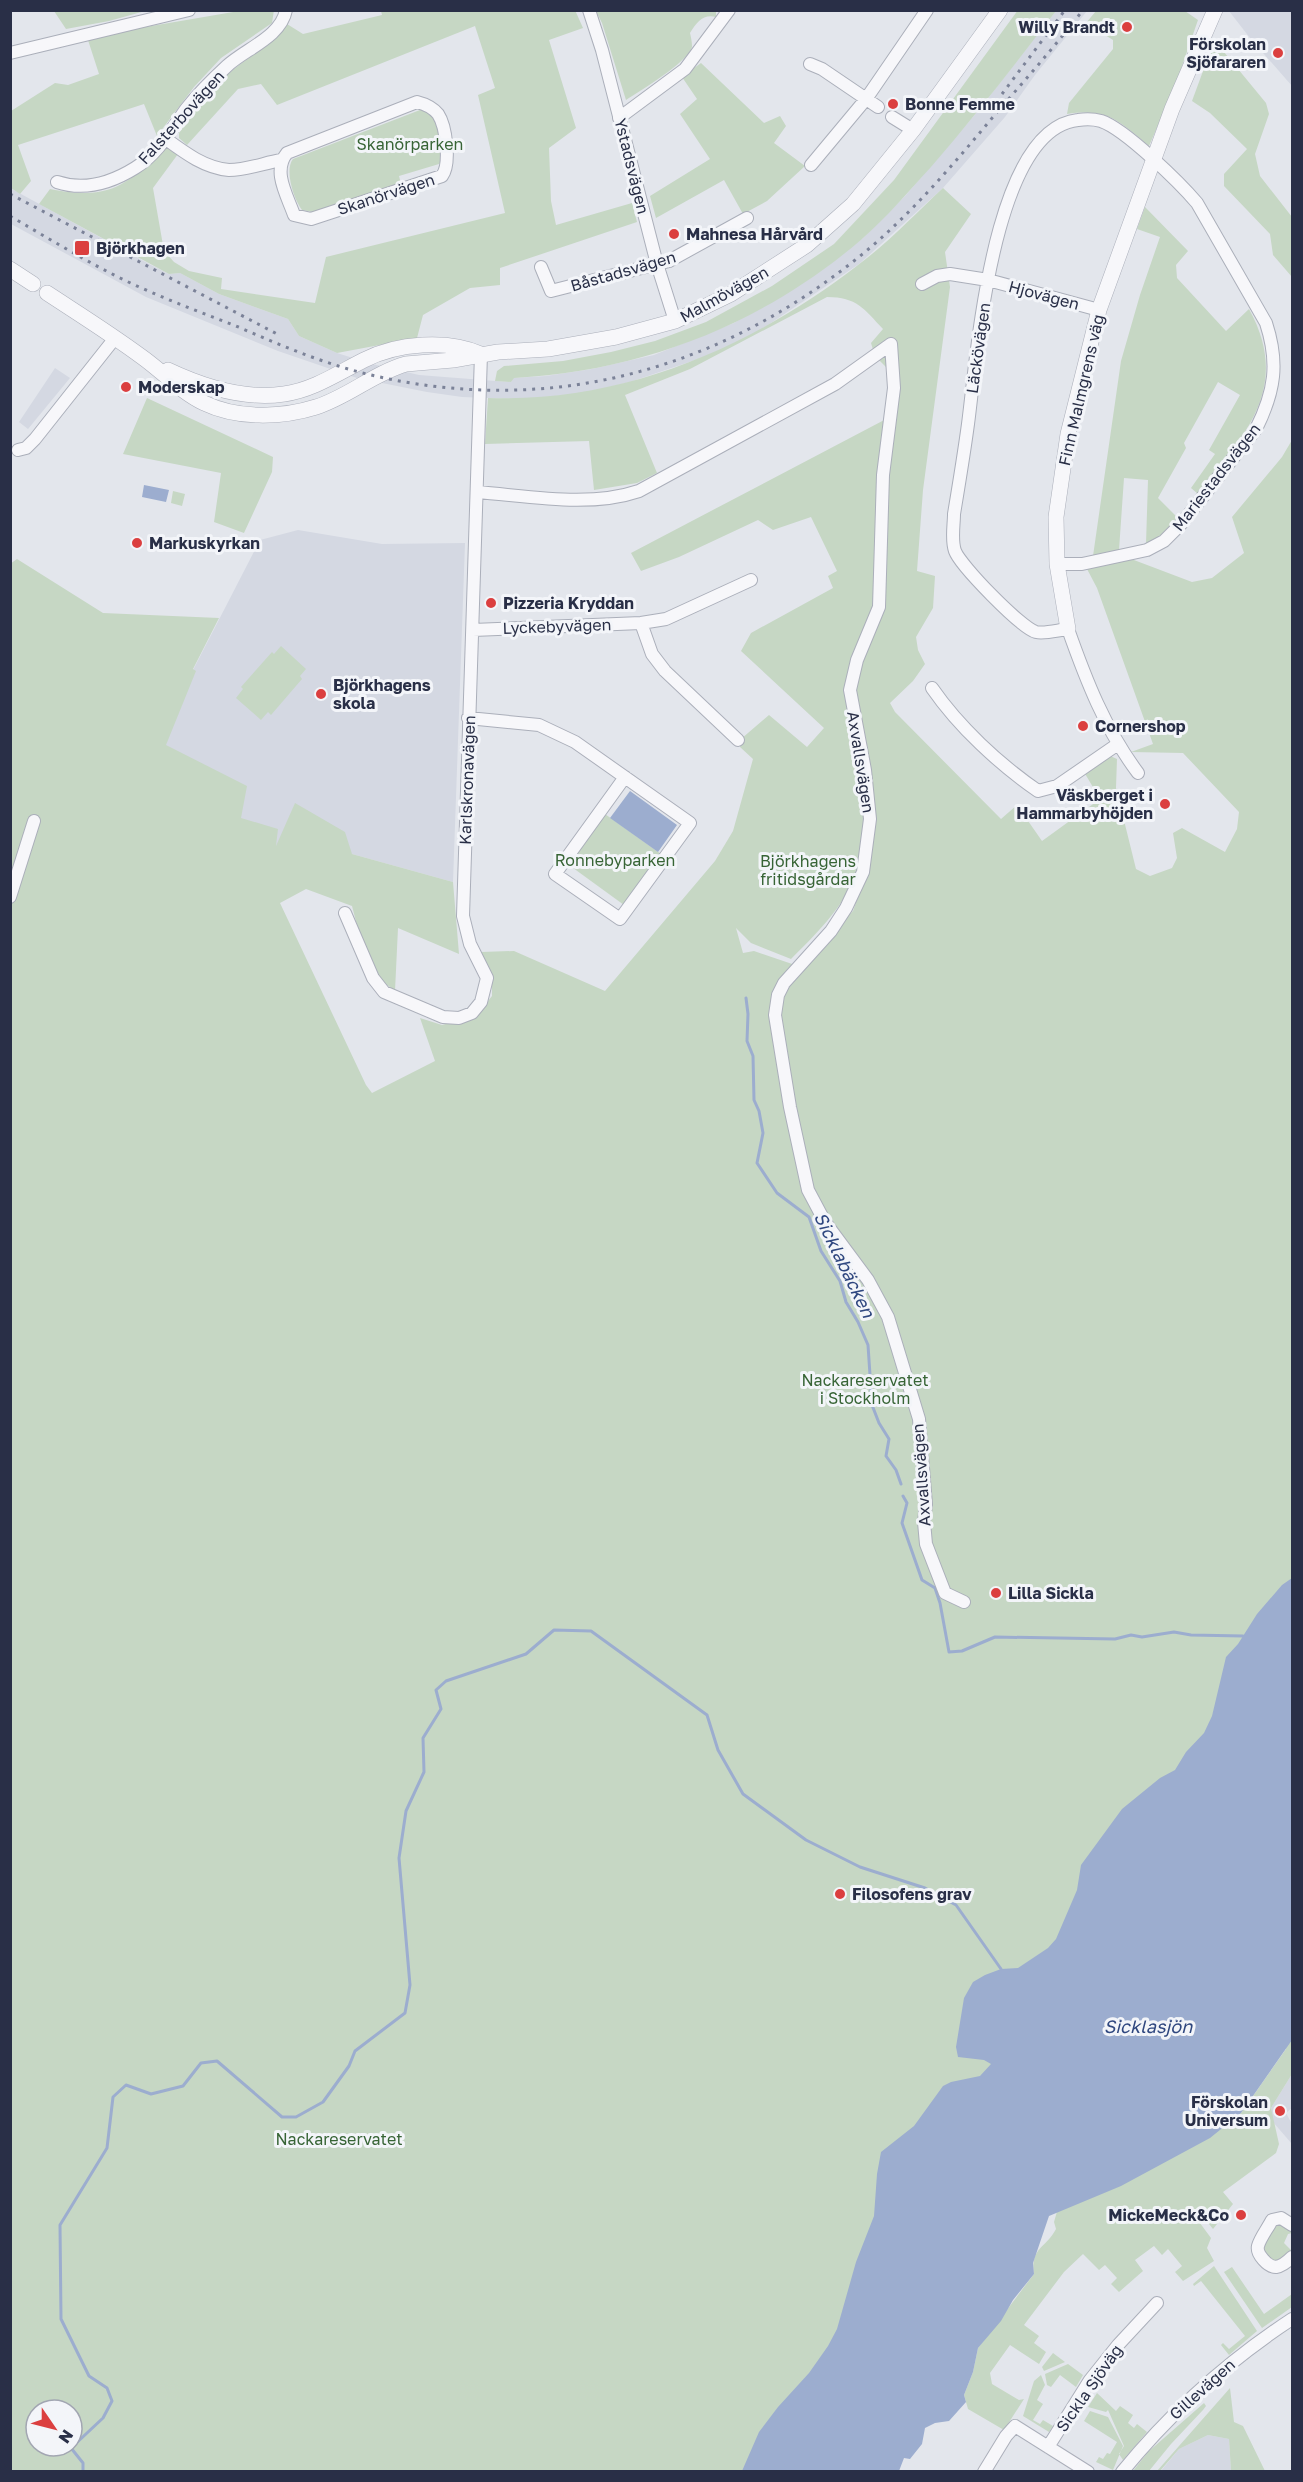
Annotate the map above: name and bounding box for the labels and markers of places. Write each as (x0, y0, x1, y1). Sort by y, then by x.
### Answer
place label: Willy Brandt (1018, 17, 1115, 37)
marker: Willy Brandt (1120, 20, 1134, 34)
place label: Förskolan Sjöfararen (1186, 34, 1266, 72)
marker: Förskolan Sjöfararen (1271, 46, 1285, 60)
place label: Bonne Femme (905, 94, 1015, 114)
marker: Bonne Femme (886, 97, 900, 111)
place label: Mahnesa Hårvård (686, 224, 823, 244)
marker: Mahnesa Hårvård (667, 227, 681, 241)
place label: Björkhagen (96, 238, 185, 258)
marker: Björkhagen (73, 239, 91, 257)
place label: Moderskap (138, 377, 225, 397)
marker: Moderskap (119, 380, 133, 394)
place label: Markuskyrkan (149, 533, 260, 553)
marker: Markuskyrkan (130, 536, 144, 550)
place label: Pizzeria Kryddan (503, 593, 634, 613)
marker: Pizzeria Kryddan (484, 596, 498, 610)
place label: Björkhagens skola (333, 675, 431, 713)
marker: Björkhagens skola (314, 687, 328, 701)
place label: Cornershop (1095, 716, 1186, 736)
marker: Cornershop (1076, 719, 1090, 733)
place label: Väskberget i Hammarbyhöjden (1016, 785, 1153, 823)
marker: Väskberget i Hammarbyhöjden (1158, 797, 1172, 811)
place label: Lilla Sickla (1008, 1583, 1094, 1603)
marker: Lilla Sickla (989, 1586, 1003, 1600)
place label: Filosofens grav (852, 1884, 972, 1904)
marker: Filosofens grav (833, 1887, 847, 1901)
place label: Förskolan Universum (1185, 2092, 1268, 2130)
marker: Förskolan Universum (1273, 2104, 1287, 2118)
place label: MickeMeck&Co (1108, 2205, 1229, 2225)
marker: MickeMeck&Co (1234, 2208, 1248, 2222)

